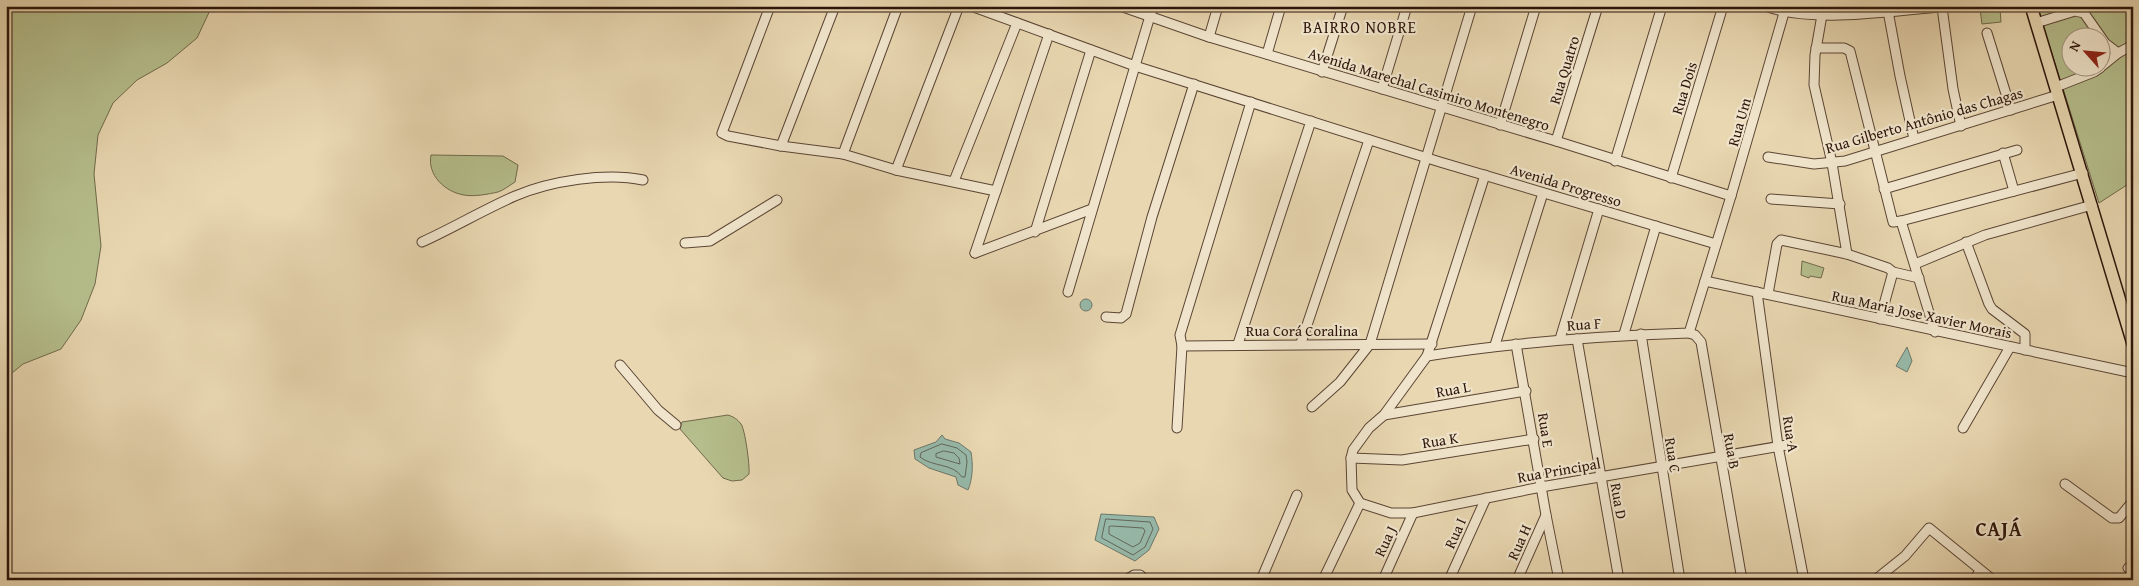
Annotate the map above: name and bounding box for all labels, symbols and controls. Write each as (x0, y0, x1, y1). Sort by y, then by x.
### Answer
district label: BAIRRO NOBRE (1303, 15, 1417, 39)
north arrow (2062, 28, 2112, 78)
street label: Rua Quatro (1544, 33, 1584, 107)
text: N (2063, 37, 2086, 55)
street label: Avenida Marechal Casimiro Montenegro (1306, 42, 1553, 136)
street label: Rua Dois (1666, 59, 1702, 117)
street label: Rua Gilberto Antônio das Chagas (1823, 82, 2025, 158)
street label: Rua Um (1722, 95, 1756, 149)
street label: Avenida Progresso (1508, 158, 1624, 212)
street label: Rua Maria Jose Xavier Morais (1830, 285, 2014, 343)
street label: Rua F (1566, 312, 1602, 336)
street label: Rua Corá Coralina (1246, 320, 1358, 341)
street label: Rua L (1434, 376, 1472, 402)
street label: Rua E (1533, 411, 1559, 449)
street label: Rua A (1778, 414, 1804, 454)
street label: Rua K (1421, 427, 1460, 453)
street label: Rua B (1719, 432, 1745, 470)
street label: Rua C (1660, 436, 1686, 474)
street label: Rua Principal (1516, 452, 1602, 488)
street label: Rua D (1606, 481, 1632, 521)
street label: Rua I (1439, 514, 1471, 552)
district label: CAJÁ (1975, 514, 2023, 543)
street label: Rua H (1502, 521, 1536, 563)
street label: Rua J (1369, 522, 1401, 560)

